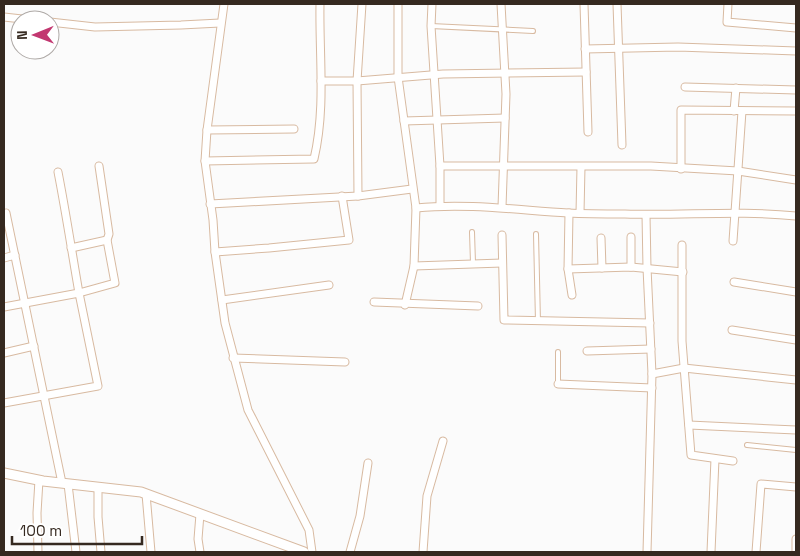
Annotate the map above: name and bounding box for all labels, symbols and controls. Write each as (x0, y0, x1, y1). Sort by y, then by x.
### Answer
north arrow (10, 10, 60, 60)
text: N (13, 30, 31, 40)
scale bar (12, 514, 142, 546)
text: 100 m (20, 521, 62, 540)

